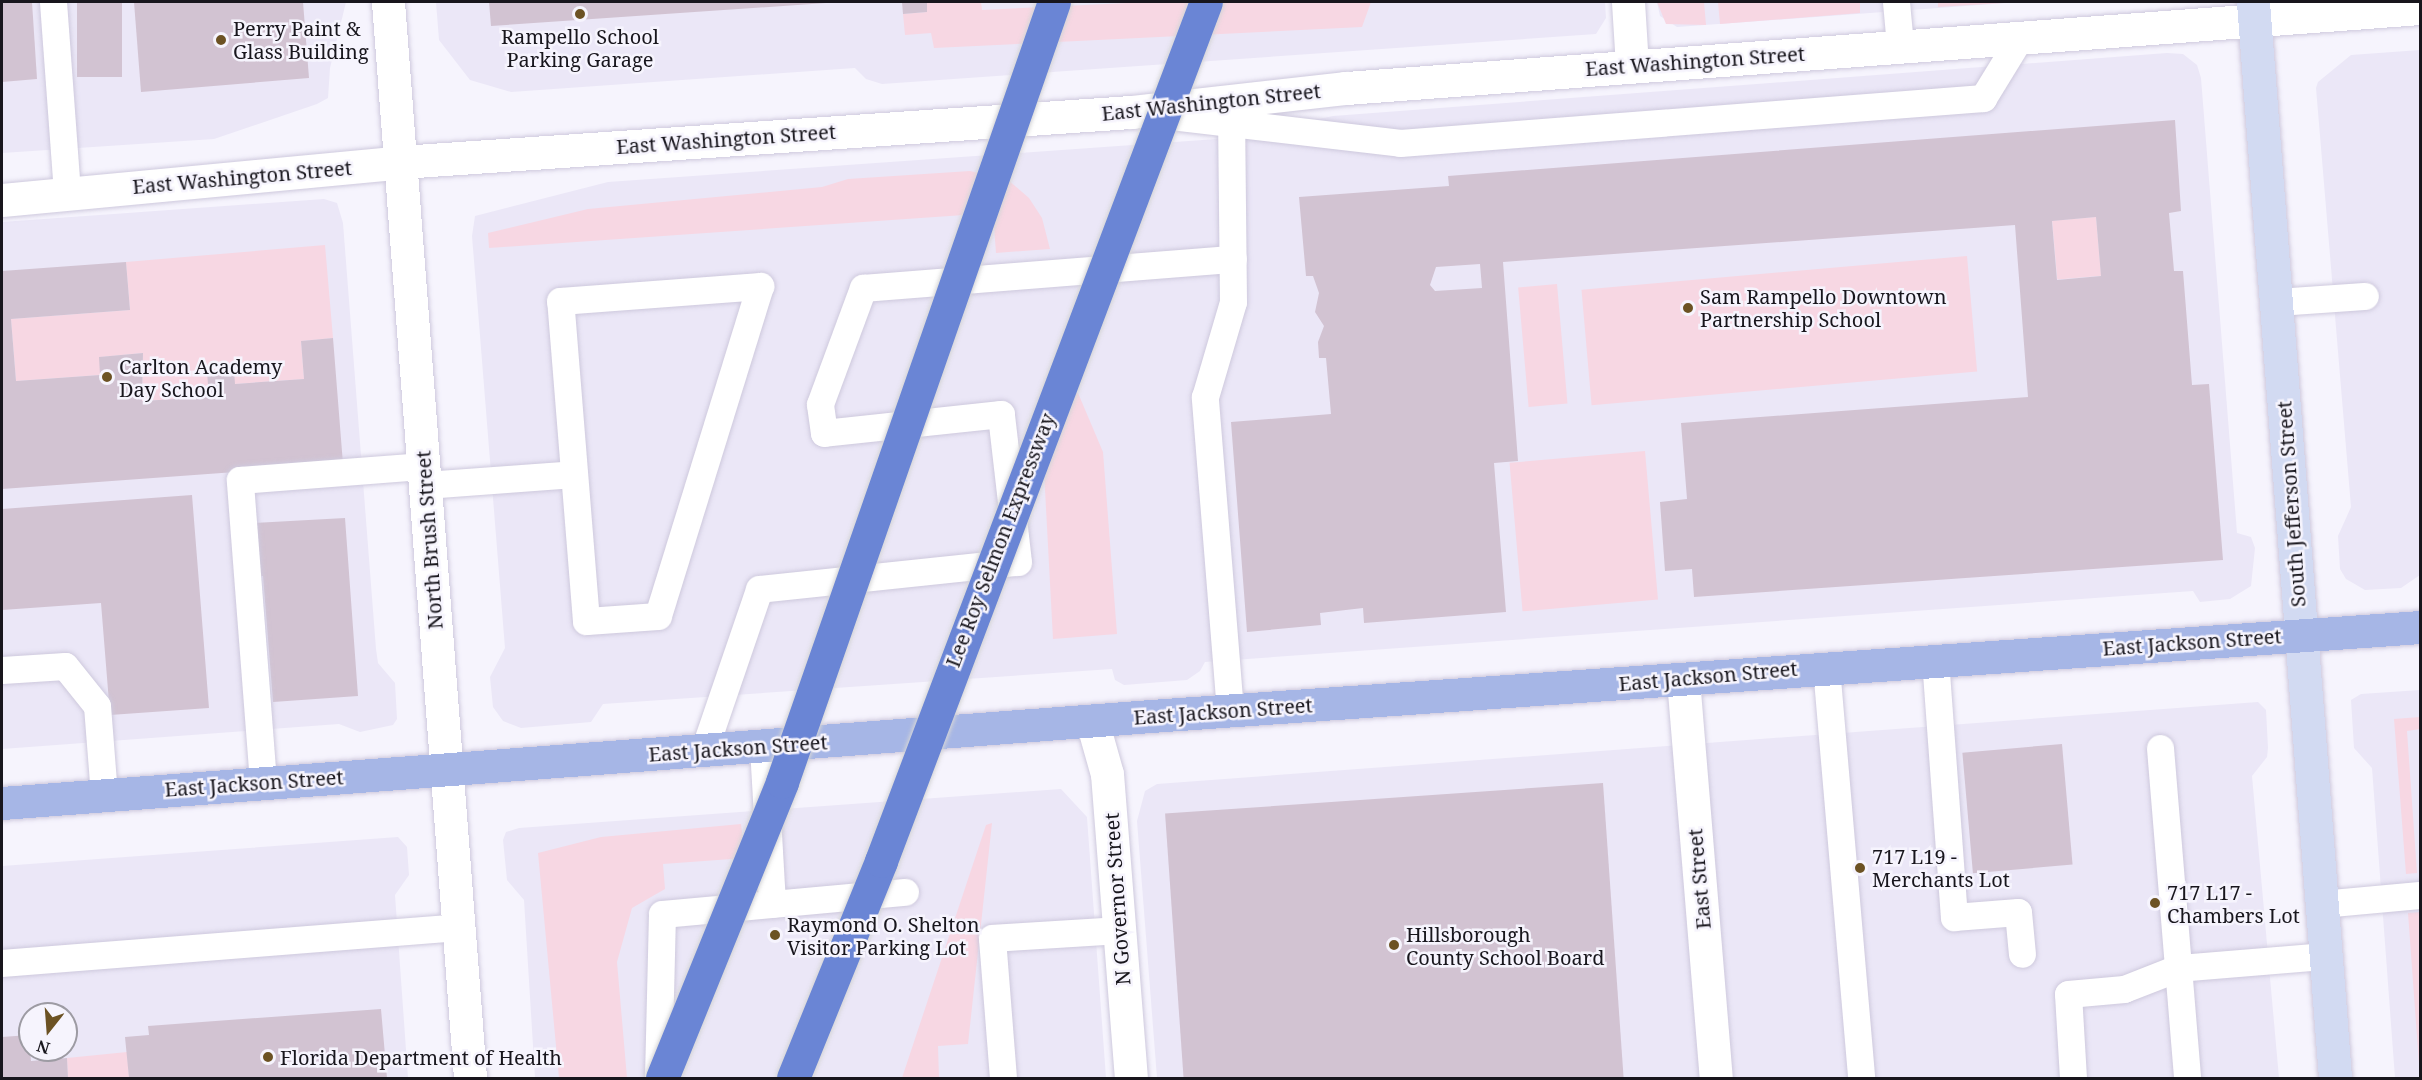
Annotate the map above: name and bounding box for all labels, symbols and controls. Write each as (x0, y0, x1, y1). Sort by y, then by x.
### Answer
marker: Rampello School Parking Garage (573, 7, 587, 21)
place label: Perry Paint & Glass Building (233, 16, 369, 63)
place label: Rampello School Parking Garage (501, 24, 659, 71)
marker: Perry Paint & Glass Building (214, 33, 228, 47)
street label: East Washington Street (1584, 41, 1806, 81)
street label: East Washington Street (1100, 79, 1322, 125)
street label: East Washington Street (615, 119, 837, 159)
street label: East Washington Street (131, 155, 353, 199)
place label: Sam Rampello Downtown Partnership School (1700, 284, 1947, 331)
marker: Sam Rampello Downtown Partnership School (1681, 301, 1695, 315)
place label: Carlton Academy Day School (119, 354, 282, 401)
marker: Carlton Academy Day School (100, 370, 114, 384)
street label: South Jefferson Street (2272, 400, 2310, 608)
street label: Lee Roy Selmon Expressway (940, 410, 1060, 670)
street label: North Brush Street (411, 450, 447, 630)
street label: East Jackson Street (2102, 624, 2282, 660)
street label: East Jackson Street (1618, 656, 1798, 696)
street label: East Jackson Street (1133, 693, 1313, 729)
street label: East Jackson Street (648, 730, 828, 766)
street label: East Jackson Street (164, 765, 344, 801)
street label: N Governor Street (1099, 812, 1135, 986)
street label: East Street (1683, 828, 1715, 930)
place label: 717 L19 - Merchants Lot (1872, 844, 2010, 891)
marker: 717 L19 - Merchants Lot (1853, 861, 1867, 875)
place label: 717 L17 - Chambers Lot (2167, 880, 2300, 927)
marker: 717 L17 - Chambers Lot (2148, 896, 2162, 910)
place label: Raymond O. Shelton Visitor Parking Lot (787, 912, 980, 959)
place label: Hillsborough County School Board (1406, 922, 1604, 969)
marker: Raymond O. Shelton Visitor Parking Lot (768, 928, 782, 942)
marker: Hillsborough County School Board (1387, 938, 1401, 952)
north arrow (18, 1002, 78, 1062)
text: N (34, 1035, 53, 1060)
place label: Florida Department of Health (280, 1045, 562, 1069)
marker: Florida Department of Health (261, 1050, 275, 1064)

